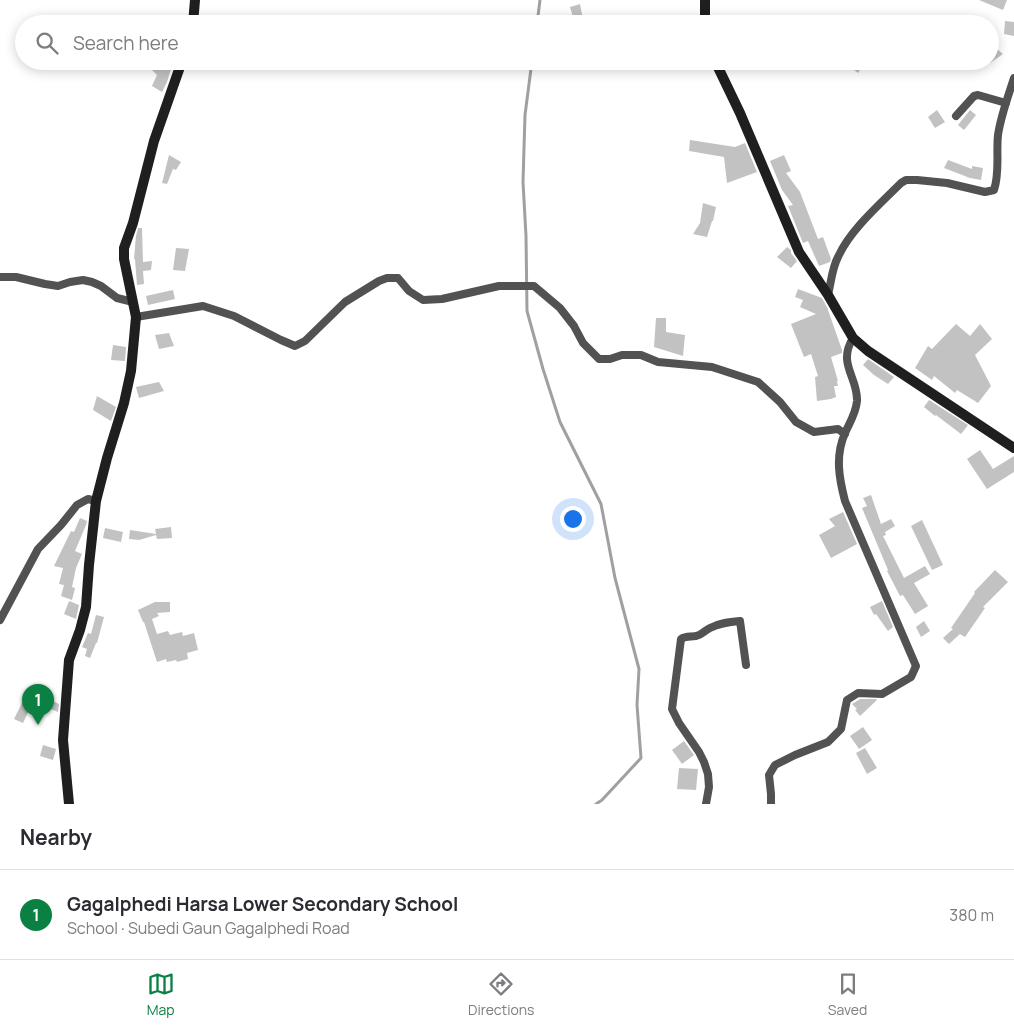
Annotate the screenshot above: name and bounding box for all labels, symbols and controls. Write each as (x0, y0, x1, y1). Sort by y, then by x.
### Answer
search box (15, 15, 999, 70)
icon: search (33, 29, 61, 57)
text: Search here (73, 30, 179, 56)
your location (560, 506, 586, 532)
pin: 1 (22, 684, 54, 725)
text: Nearby (20, 823, 92, 851)
text: Gagalphedi Harsa Lower Secondary School (67, 891, 458, 917)
text: 1 (32, 904, 40, 926)
text: 380 m (949, 904, 994, 926)
text: School · Subedi Gaun Gagalphedi Road (67, 917, 350, 939)
tab: Map (147, 970, 175, 1019)
tab: Directions (468, 970, 534, 1019)
tab: Saved (828, 970, 867, 1019)

